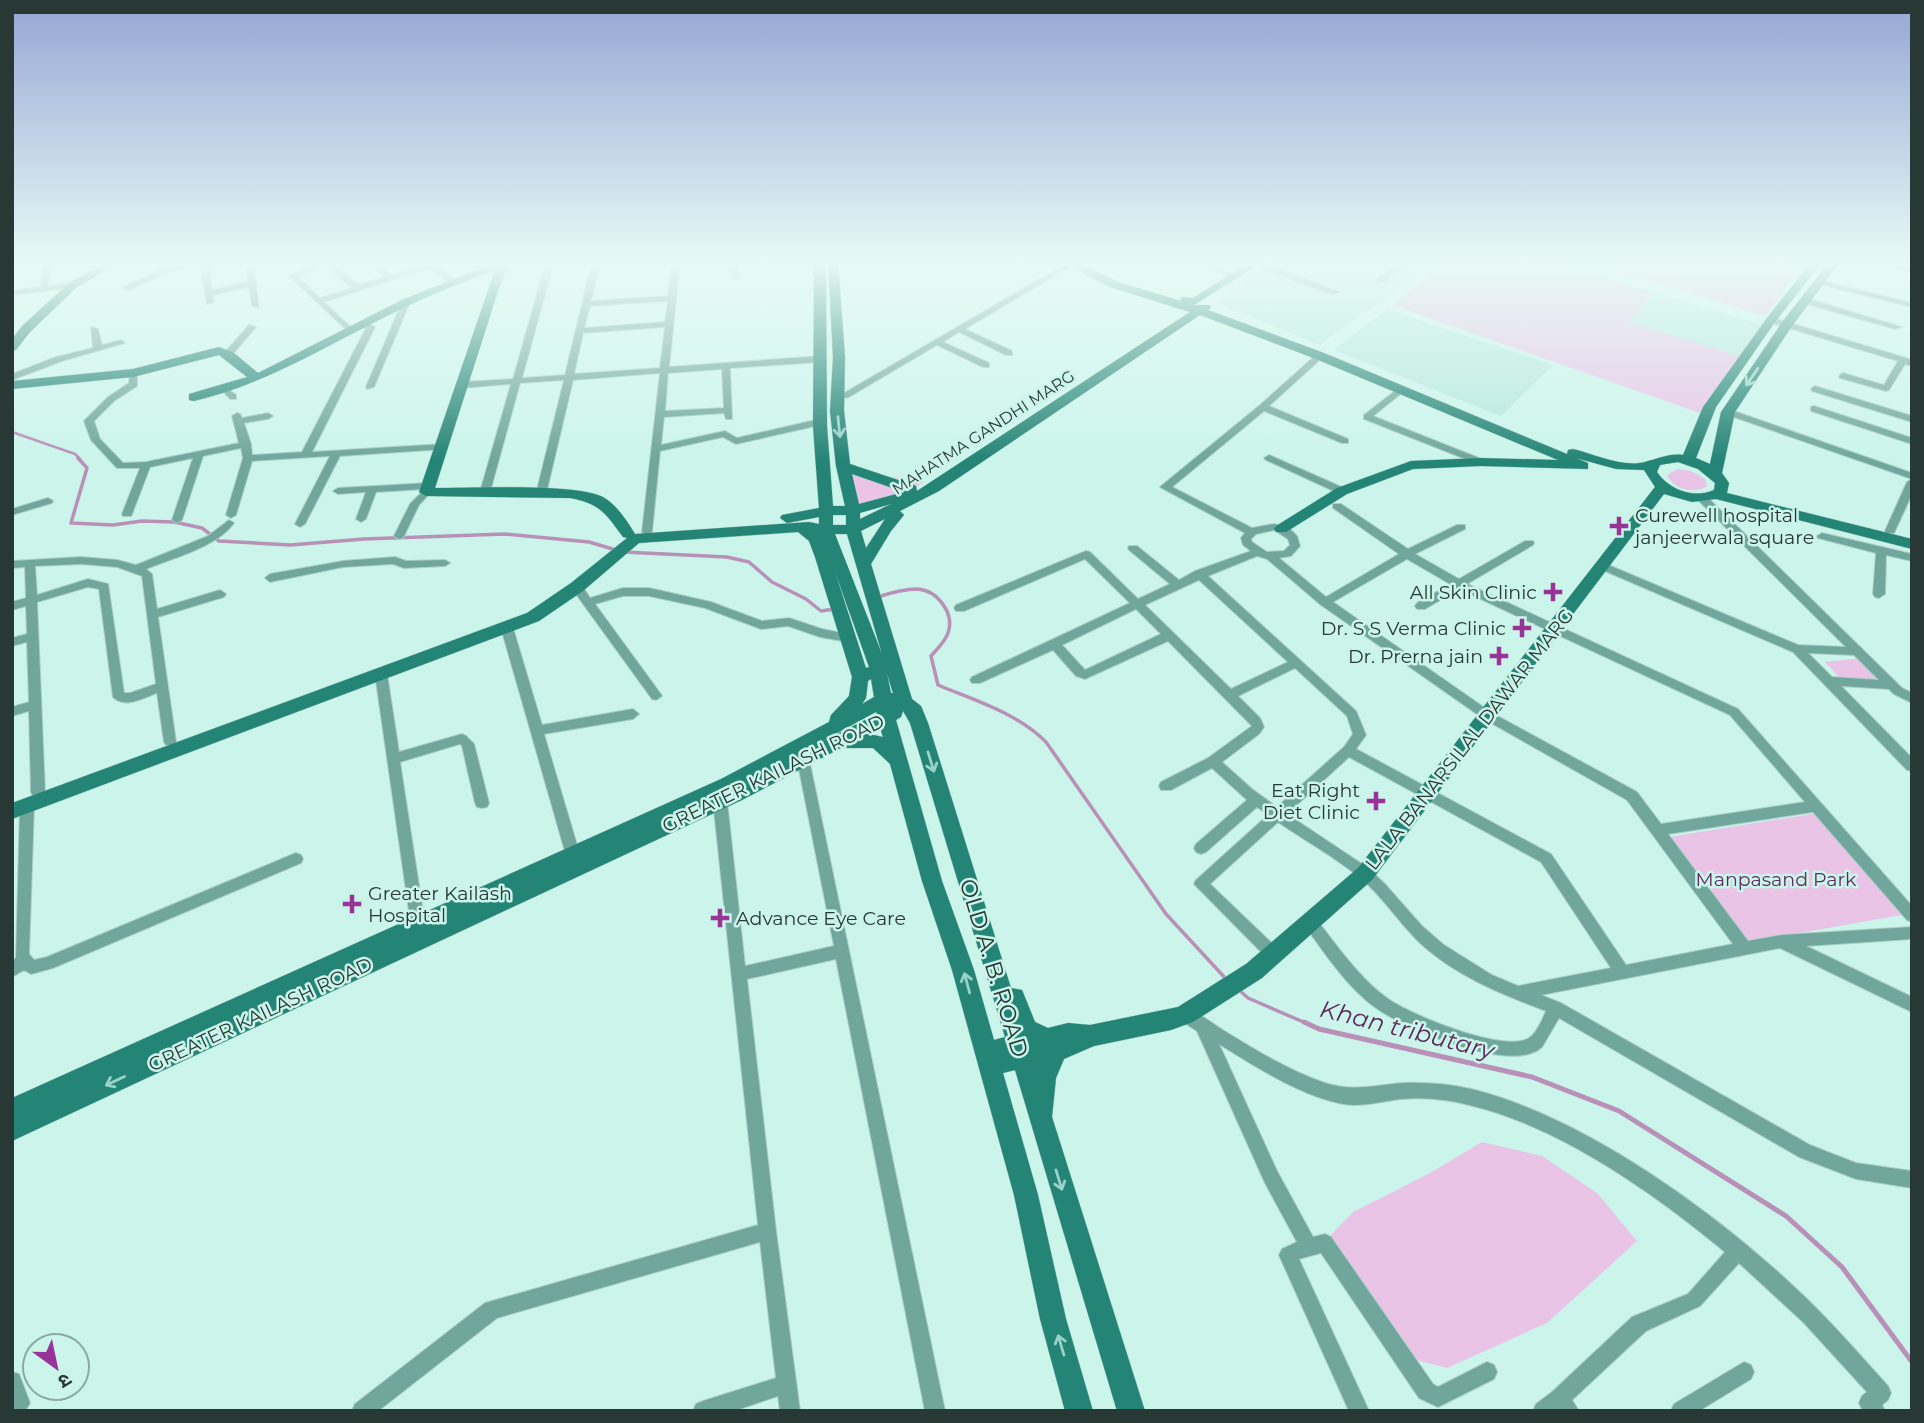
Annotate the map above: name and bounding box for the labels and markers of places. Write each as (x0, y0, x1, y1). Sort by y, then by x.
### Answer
place label: Curewell hospital janjeerwala square (1633, 504, 1814, 549)
marker: Curewell hospital janjeerwala square (1609, 516, 1629, 536)
place label: All Skin Clinic (1410, 581, 1537, 604)
marker: All Skin Clinic (1543, 582, 1563, 602)
place label: Dr. S S Verma Clinic (1321, 617, 1506, 640)
marker: Dr. S S Verma Clinic (1512, 618, 1532, 638)
place label: Dr. Prerna jain (1348, 645, 1483, 668)
marker: Dr. Prerna jain (1489, 646, 1509, 666)
place label: Eat Right Diet Clinic (1263, 779, 1360, 824)
marker: Eat Right Diet Clinic (1366, 791, 1386, 811)
place label: Greater Kailash Hospital (368, 882, 512, 927)
marker: Greater Kailash Hospital (342, 894, 362, 914)
place label: Advance Eye Care (736, 907, 906, 930)
marker: Advance Eye Care (710, 908, 730, 928)

